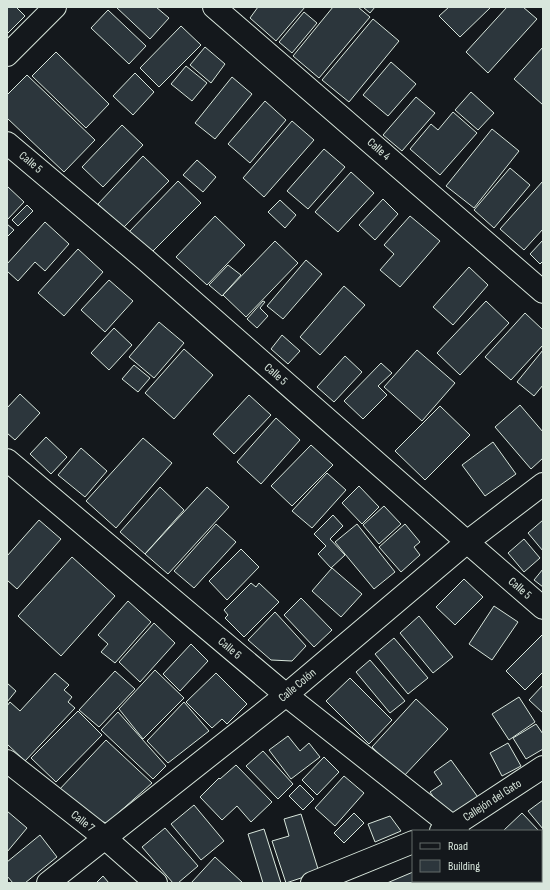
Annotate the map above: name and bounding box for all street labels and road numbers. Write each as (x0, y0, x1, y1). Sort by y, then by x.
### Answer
street label: Calle 4 (364, 135, 394, 164)
street label: Calle 5 (16, 148, 46, 177)
street label: Calle 5 (261, 360, 291, 389)
street label: Calle 5 (505, 574, 535, 603)
street label: Calle 6 (215, 634, 245, 663)
street label: Calle Colón (275, 665, 319, 705)
street label: Callejón del Gato (460, 776, 524, 825)
street label: Calle 7 (68, 807, 98, 836)

